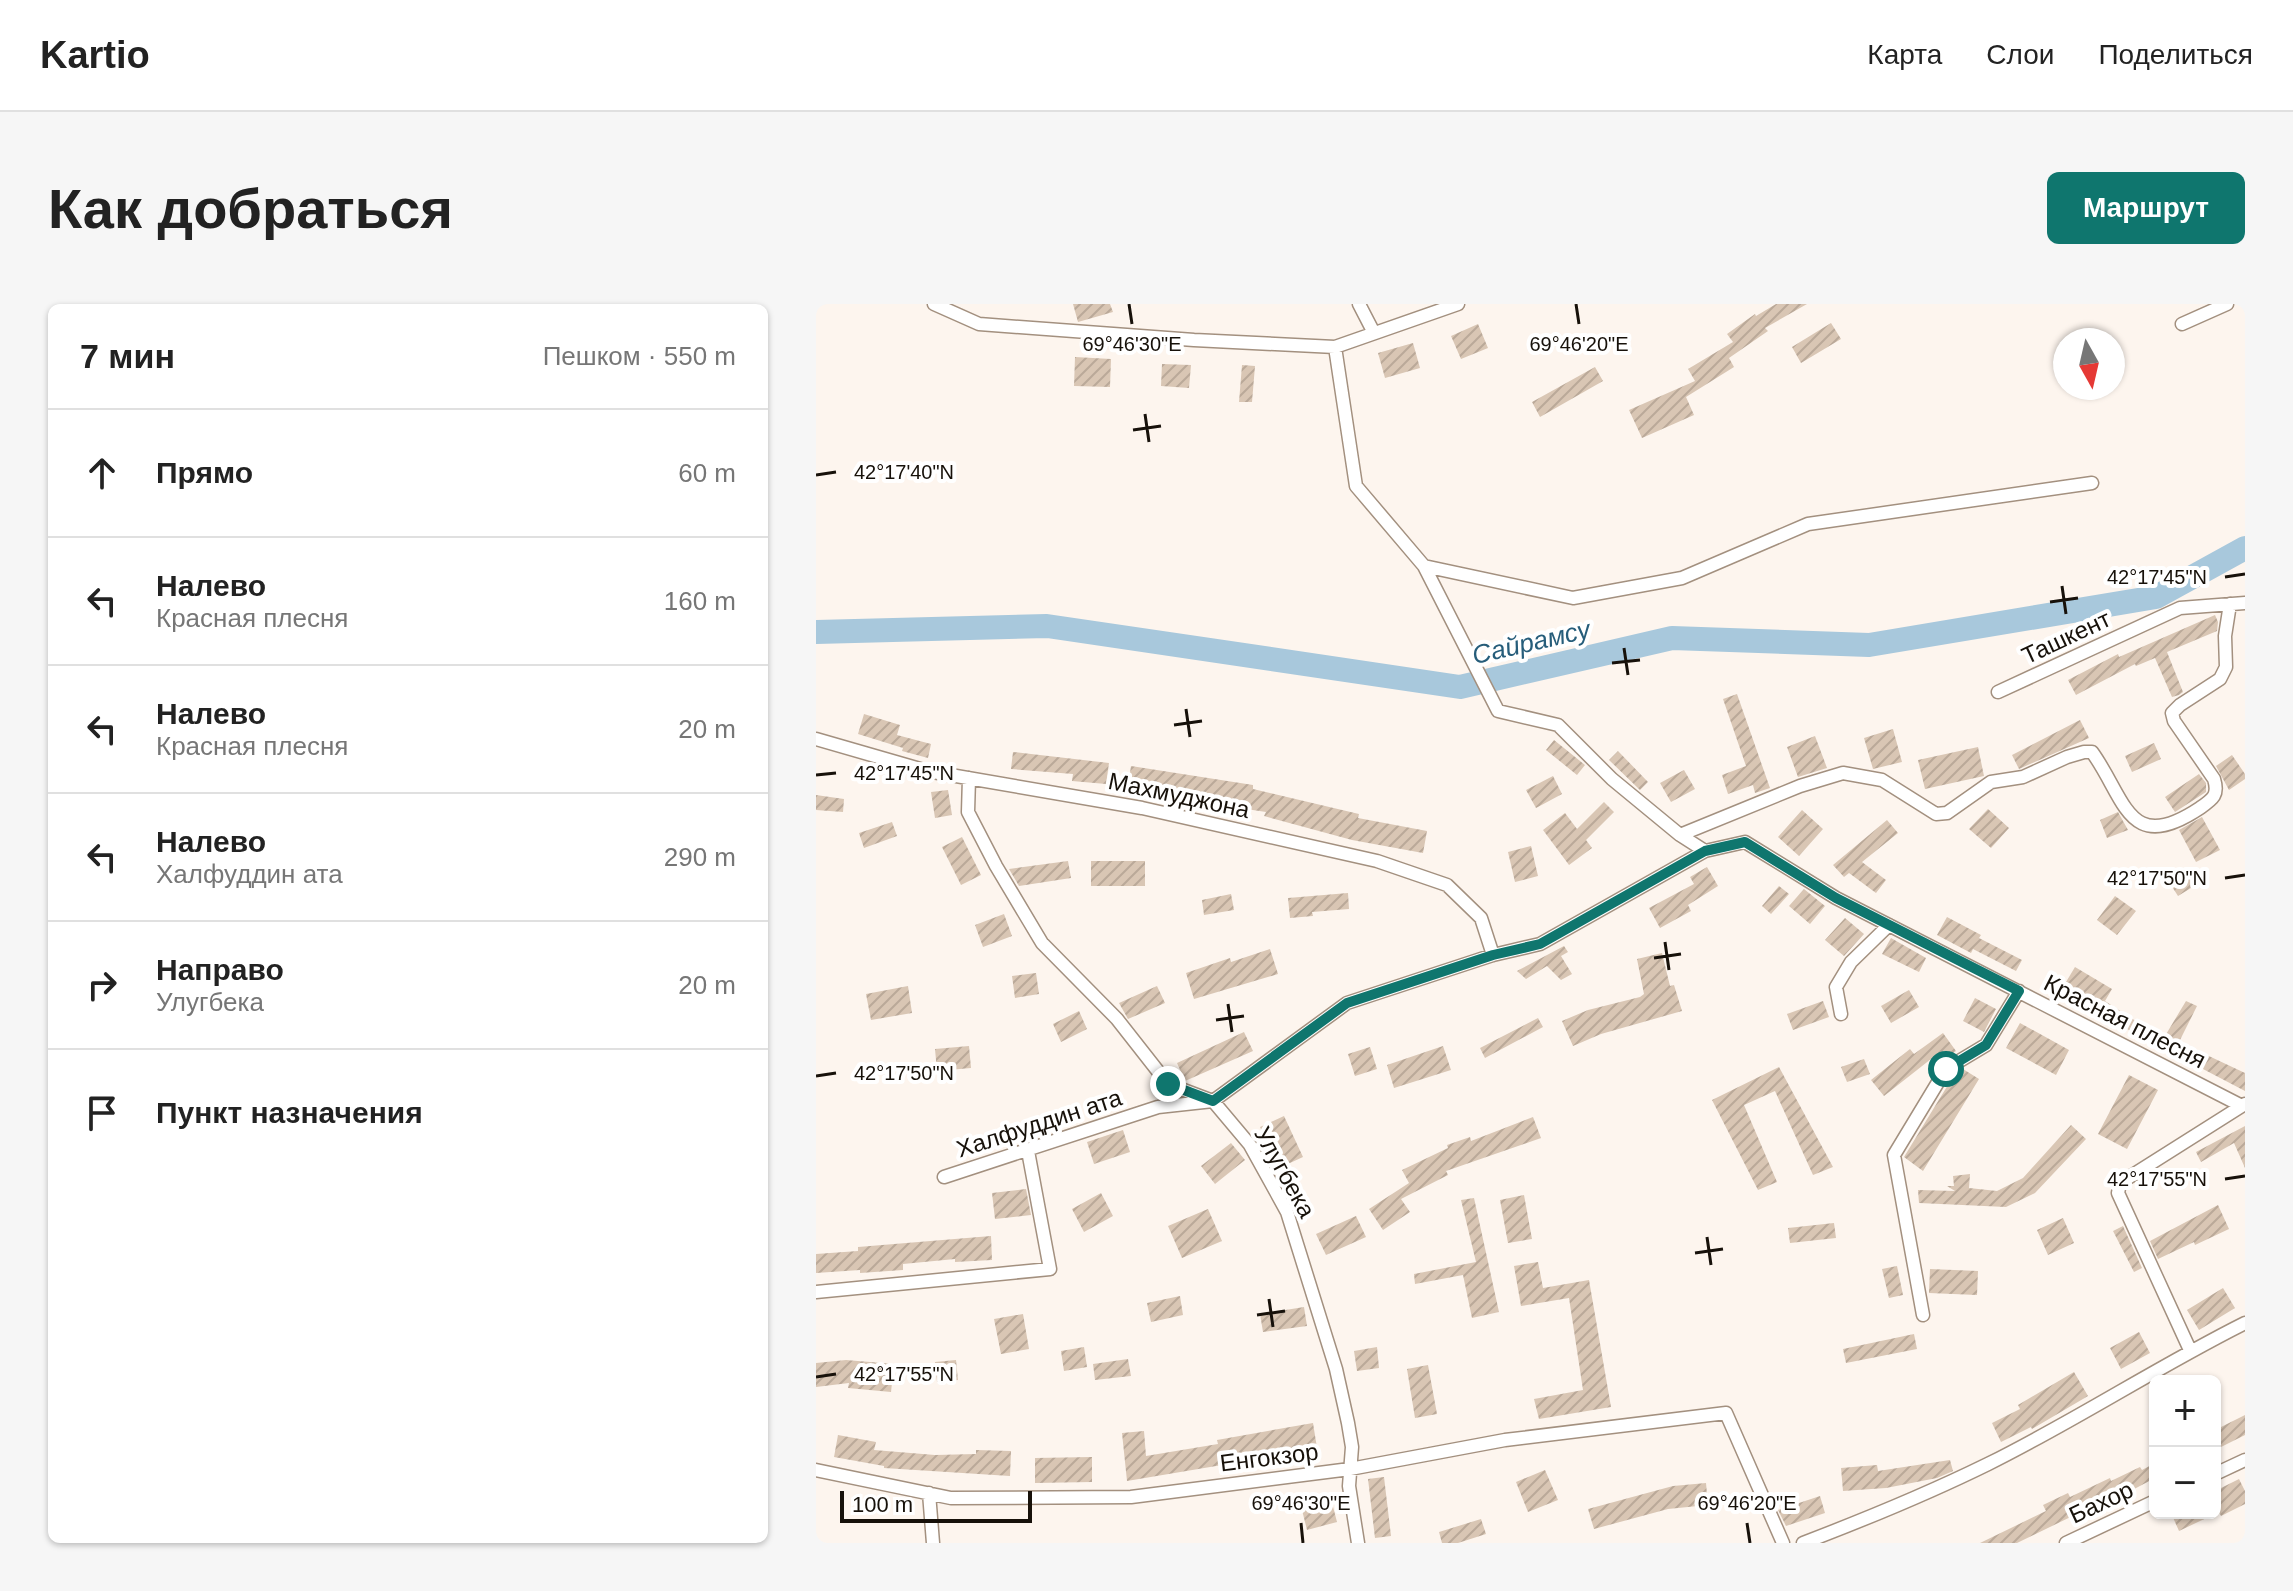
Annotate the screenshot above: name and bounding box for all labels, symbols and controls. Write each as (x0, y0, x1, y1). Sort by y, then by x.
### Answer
text: Kartio (40, 34, 150, 76)
text: Карта (1867, 39, 1942, 70)
text: Слои (1986, 39, 2054, 70)
text: Поделиться (2098, 39, 2253, 70)
button: Маршрут (2047, 172, 2245, 244)
text: Как добраться (48, 177, 453, 240)
north arrow (2053, 328, 2125, 400)
text: 69°46'30"E (1083, 333, 1182, 355)
text: 69°46'20"E (1530, 333, 1629, 355)
text: 7 мин (80, 337, 175, 375)
text: Пешком · 550 m (543, 341, 736, 371)
icon: ahead (80, 451, 124, 495)
text: Прямо (156, 456, 253, 489)
text: 60 m (678, 458, 736, 488)
text: 42°17'40"N (854, 461, 954, 483)
text: 42°17'45"N (2107, 566, 2207, 588)
text: Налево (156, 569, 266, 602)
icon: left (80, 579, 124, 623)
text: 160 m (664, 586, 736, 616)
text: Красная плесня (156, 603, 348, 633)
street label: Ташкент (2017, 605, 2115, 669)
water label: Сайрамсу (1469, 613, 1595, 670)
text: Налево (156, 697, 266, 730)
icon: left (80, 707, 124, 751)
text: 20 m (678, 714, 736, 744)
text: Красная плесня (156, 731, 348, 761)
text: 42°17'45"N (854, 762, 954, 784)
street label: Махмуджона (1106, 767, 1253, 823)
text: Налево (156, 825, 266, 858)
icon: left (80, 835, 124, 879)
text: 290 m (664, 842, 736, 872)
text: Халфуддин ата (156, 859, 343, 889)
text: 42°17'50"N (2107, 867, 2207, 889)
text: Направо (156, 953, 284, 986)
icon: right (80, 963, 124, 1007)
street label: Красная плесня (2040, 969, 2210, 1073)
text: 20 m (678, 970, 736, 1000)
text: Улугбека (156, 987, 264, 1017)
route start (1928, 1051, 1964, 1087)
text: 42°17'50"N (854, 1062, 954, 1084)
route end (1150, 1066, 1186, 1102)
street label: Халфуддин ата (953, 1083, 1126, 1162)
icon: arrive (80, 1091, 124, 1135)
text: Пункт назначения (156, 1096, 423, 1129)
street label: Улугбека (1249, 1122, 1321, 1223)
text: 42°17'55"N (2107, 1168, 2207, 1190)
text: 42°17'55"N (854, 1363, 954, 1385)
map controls (2149, 1375, 2221, 1519)
button: + (2149, 1375, 2221, 1447)
street label: Енгокзор (1218, 1438, 1320, 1476)
button: − (2149, 1447, 2221, 1519)
street label: Бахор (2065, 1475, 2137, 1529)
scale bar (840, 1487, 1032, 1523)
text: 100 m (852, 1492, 913, 1517)
text: 69°46'30"E (1252, 1492, 1351, 1514)
text: 69°46'20"E (1698, 1492, 1797, 1514)

